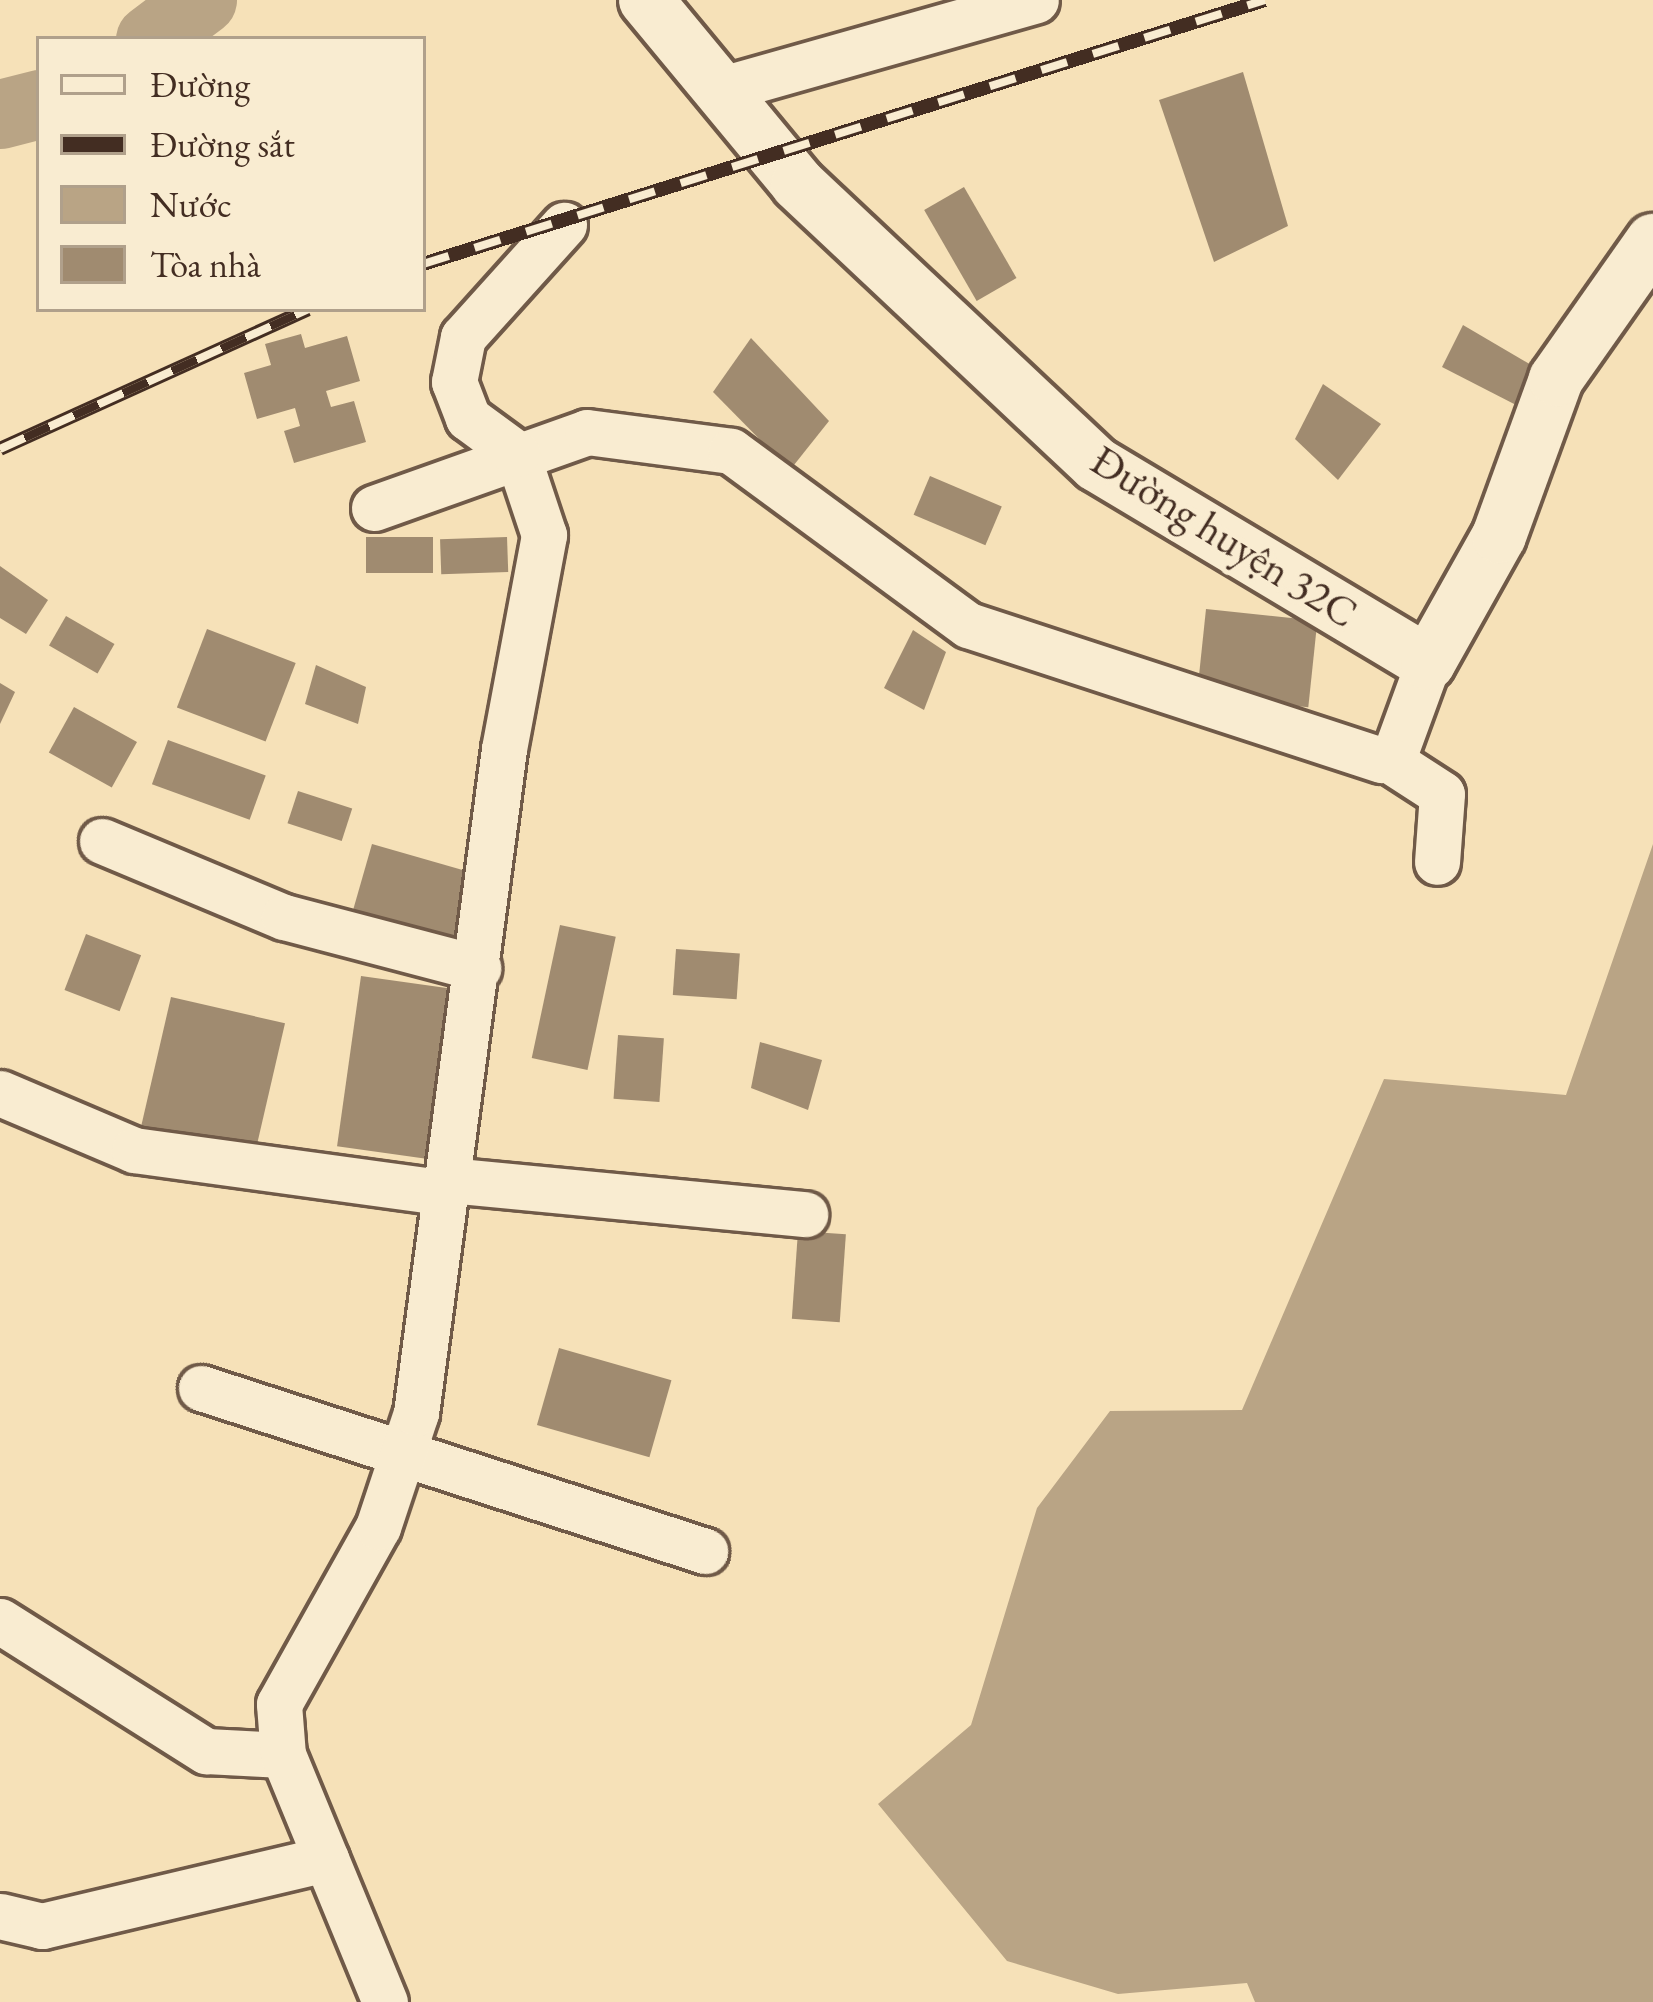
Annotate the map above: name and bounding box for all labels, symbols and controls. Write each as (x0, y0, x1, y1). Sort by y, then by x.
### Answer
legend (36, 36, 426, 312)
text: Đường (150, 61, 250, 108)
text: Đường sắt (150, 121, 295, 168)
text: Nước (150, 181, 232, 228)
text: Tòa nhà (150, 241, 261, 288)
street label: Đường huyện 32C (1082, 435, 1366, 639)

